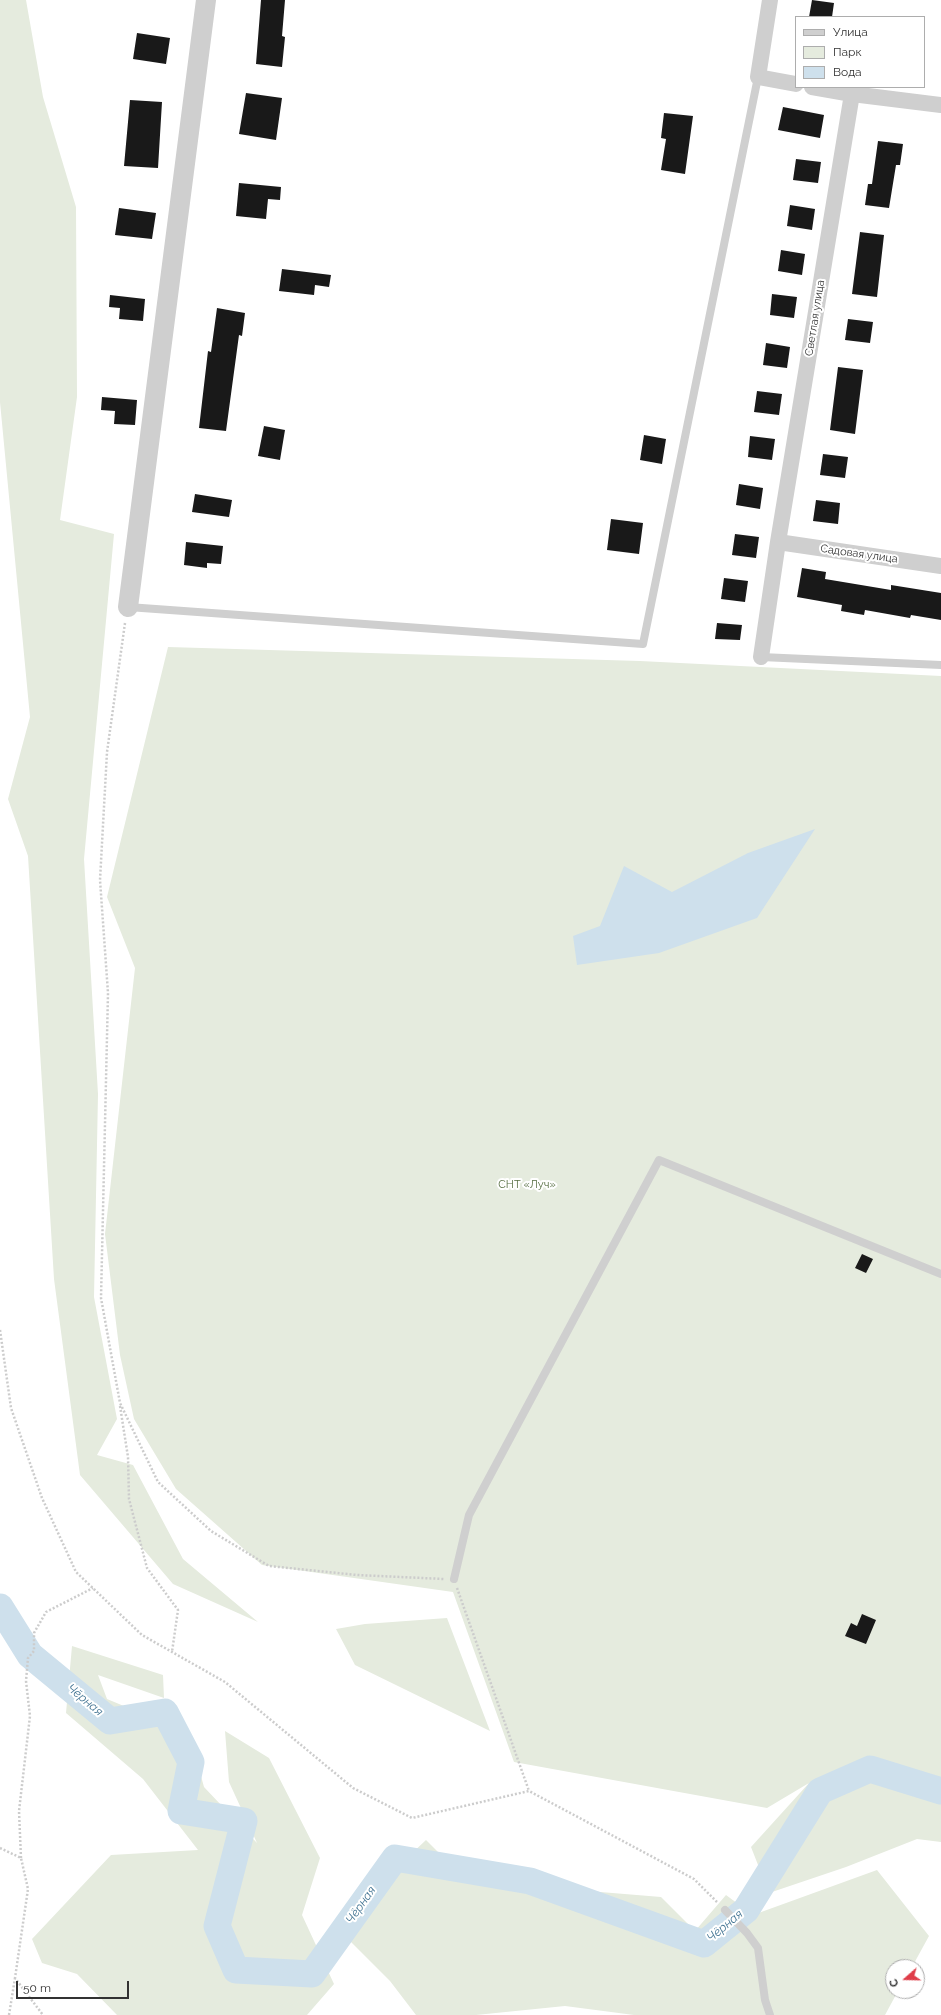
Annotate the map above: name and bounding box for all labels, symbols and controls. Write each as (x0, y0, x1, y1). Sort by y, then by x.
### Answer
legend (795, 16, 925, 88)
text: Улица (833, 25, 868, 39)
text: Парк (833, 45, 862, 59)
text: Вода (833, 65, 862, 79)
street label: Светлая улица (802, 279, 828, 357)
street label: Садовая улица (819, 542, 899, 566)
park label: СНТ «Луч» (498, 1178, 556, 1192)
water label: Чёрная (64, 1681, 106, 1719)
water label: Чёрная (343, 1884, 379, 1926)
water label: Чёрная (704, 1907, 746, 1945)
north arrow (885, 1959, 925, 1999)
scale bar (18, 1973, 131, 1999)
text: С (887, 1977, 902, 1989)
text: 50 m (23, 1981, 51, 1995)

